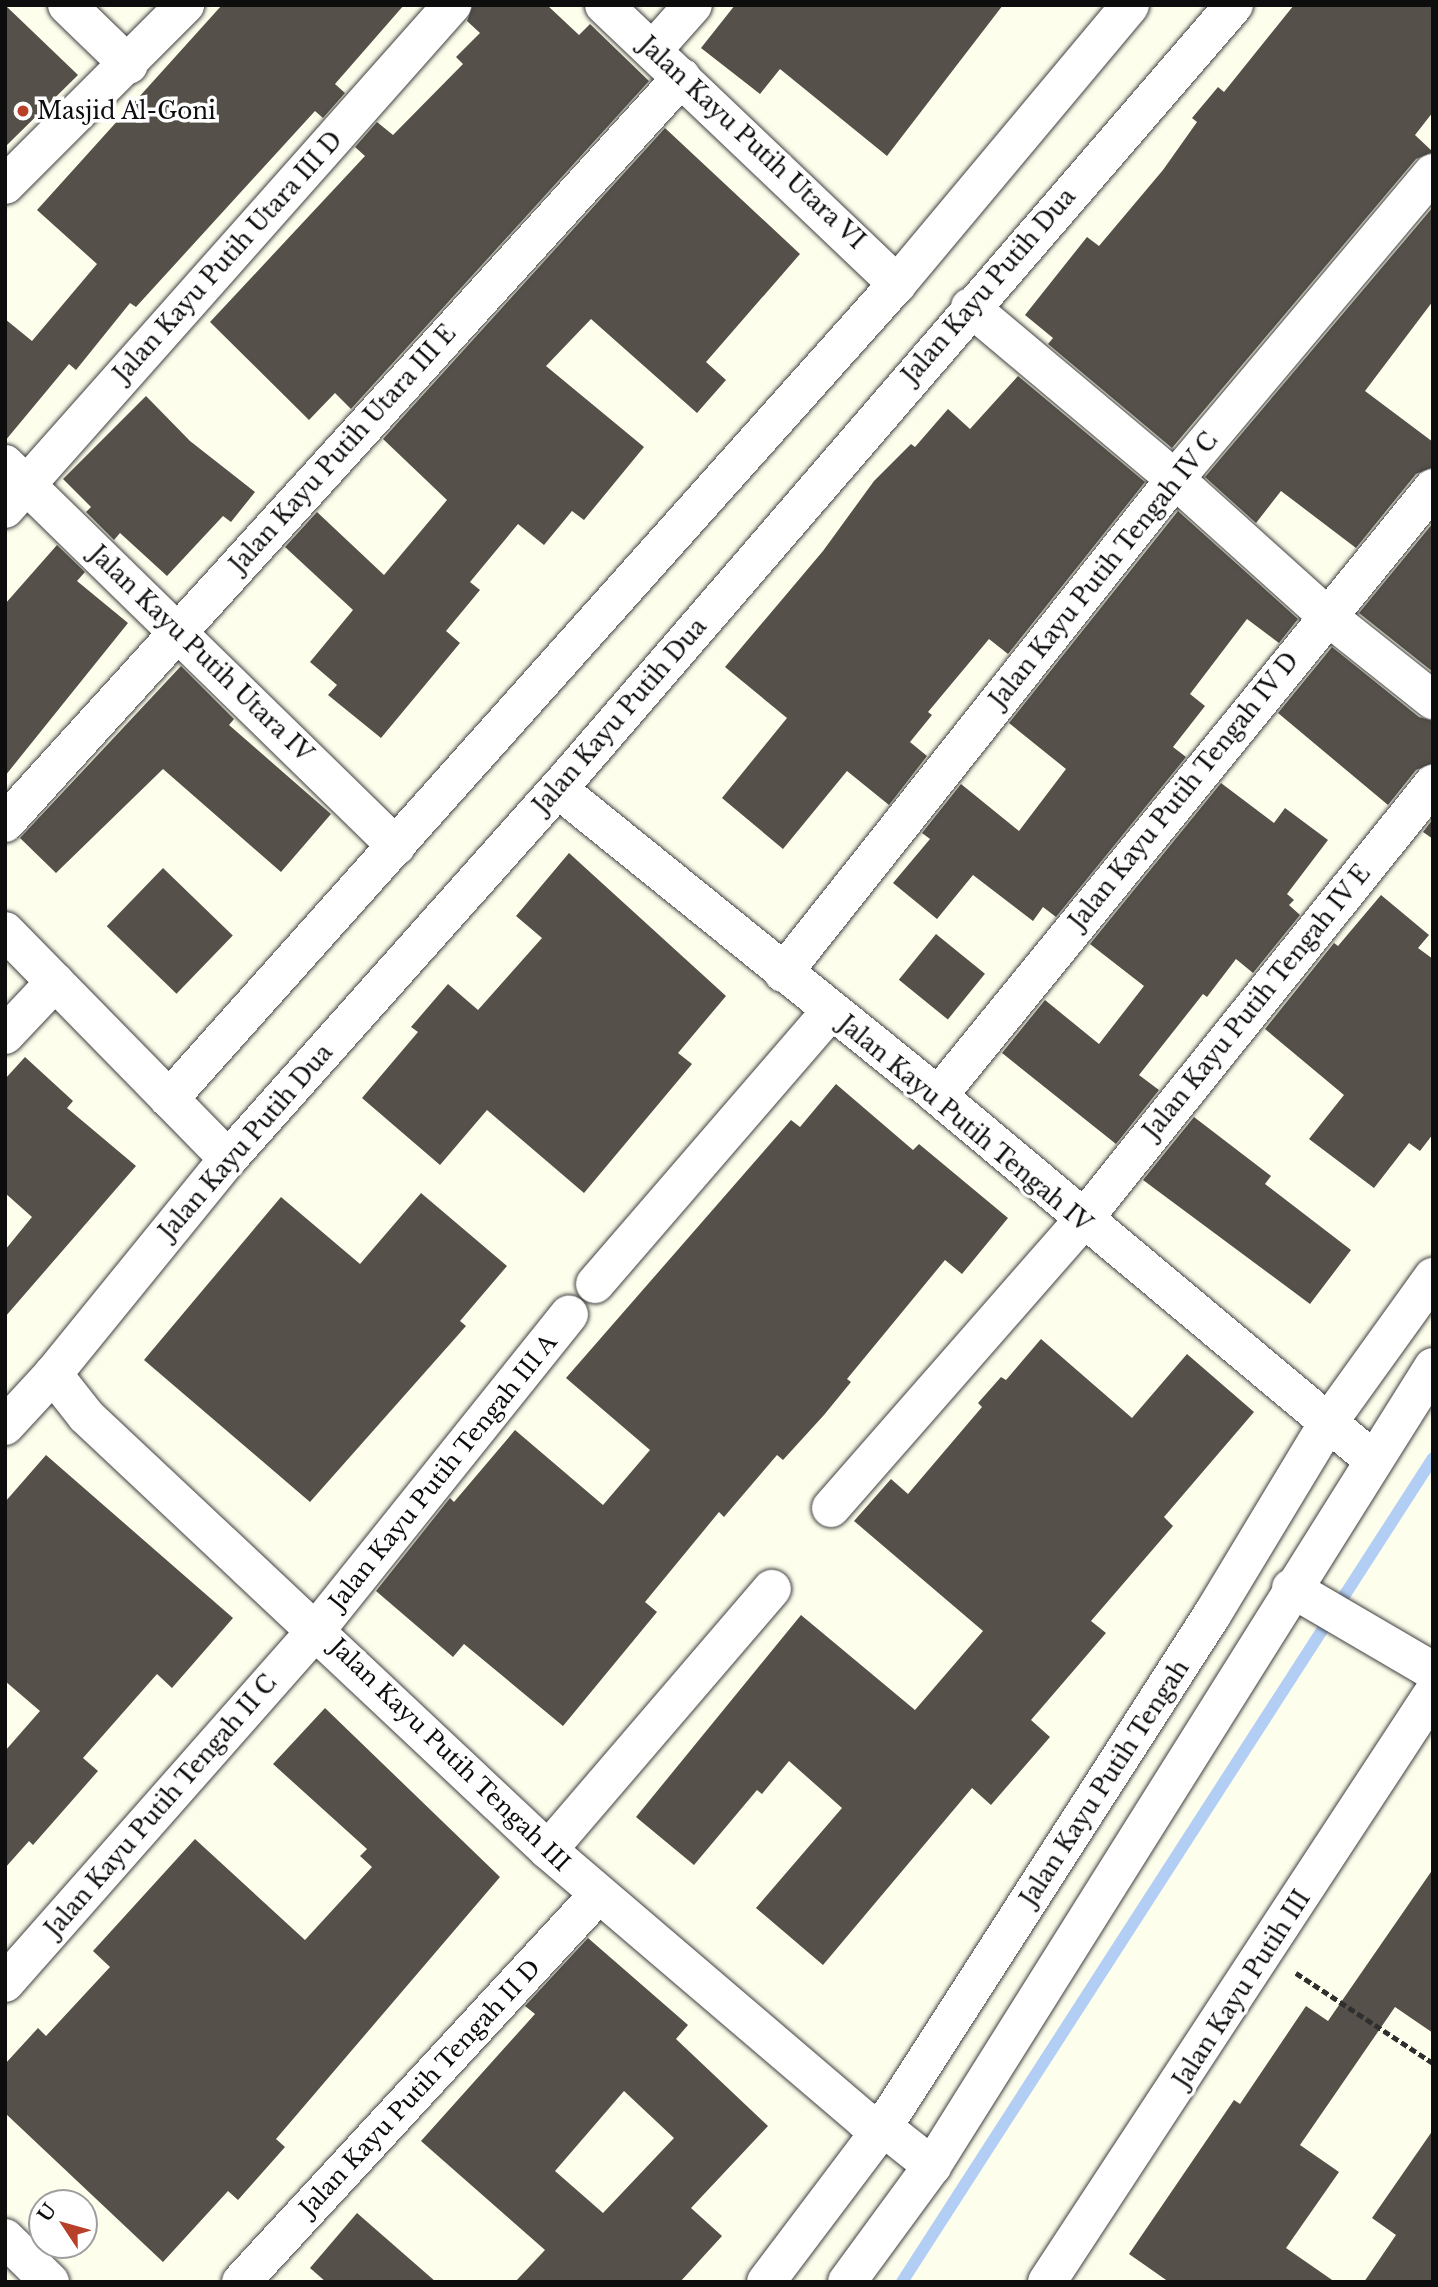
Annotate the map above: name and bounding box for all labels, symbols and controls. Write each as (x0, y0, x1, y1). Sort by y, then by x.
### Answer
street label: Jalan Kayu Putih Utara VI (633, 31, 871, 255)
place label: Masjid Al-Goni (37, 97, 217, 125)
marker: Masjid Al-Goni (15, 103, 31, 119)
street label: Jalan Kayu Putih Utara III D (108, 126, 348, 388)
street label: Jalan Kayu Putih Dua (897, 183, 1081, 389)
street label: Jalan Kayu Putih Utara III E (224, 320, 462, 578)
street label: Jalan Kayu Putih Tengah IV C (984, 426, 1224, 714)
street label: Jalan Kayu Putih Utara IV (84, 540, 318, 768)
street label: Jalan Kayu Putih Dua (528, 613, 712, 819)
street label: Jalan Kayu Putih Tengah IV D (1063, 647, 1305, 935)
street label: Jalan Kayu Putih Tengah IV E (1138, 859, 1376, 1145)
street label: Jalan Kayu Putih Tengah IV (833, 1010, 1097, 1238)
street label: Jalan Kayu Putih Dua (154, 1039, 338, 1245)
street label: Jalan Kayu Putih Tengah III A (323, 1328, 563, 1616)
street label: Jalan Kayu Putih Tengah III (324, 1633, 576, 1877)
street label: Jalan Kayu Putih Tengah (1015, 1655, 1195, 1911)
street label: Jalan Kayu Putih Tengah II C (39, 1669, 283, 1943)
street label: Jalan Kayu Putih III (1168, 1885, 1316, 2093)
street label: Jalan Kayu Putih Tengah II D (294, 1954, 546, 2222)
north arrow (28, 2189, 98, 2259)
text: U (33, 2199, 61, 2226)

